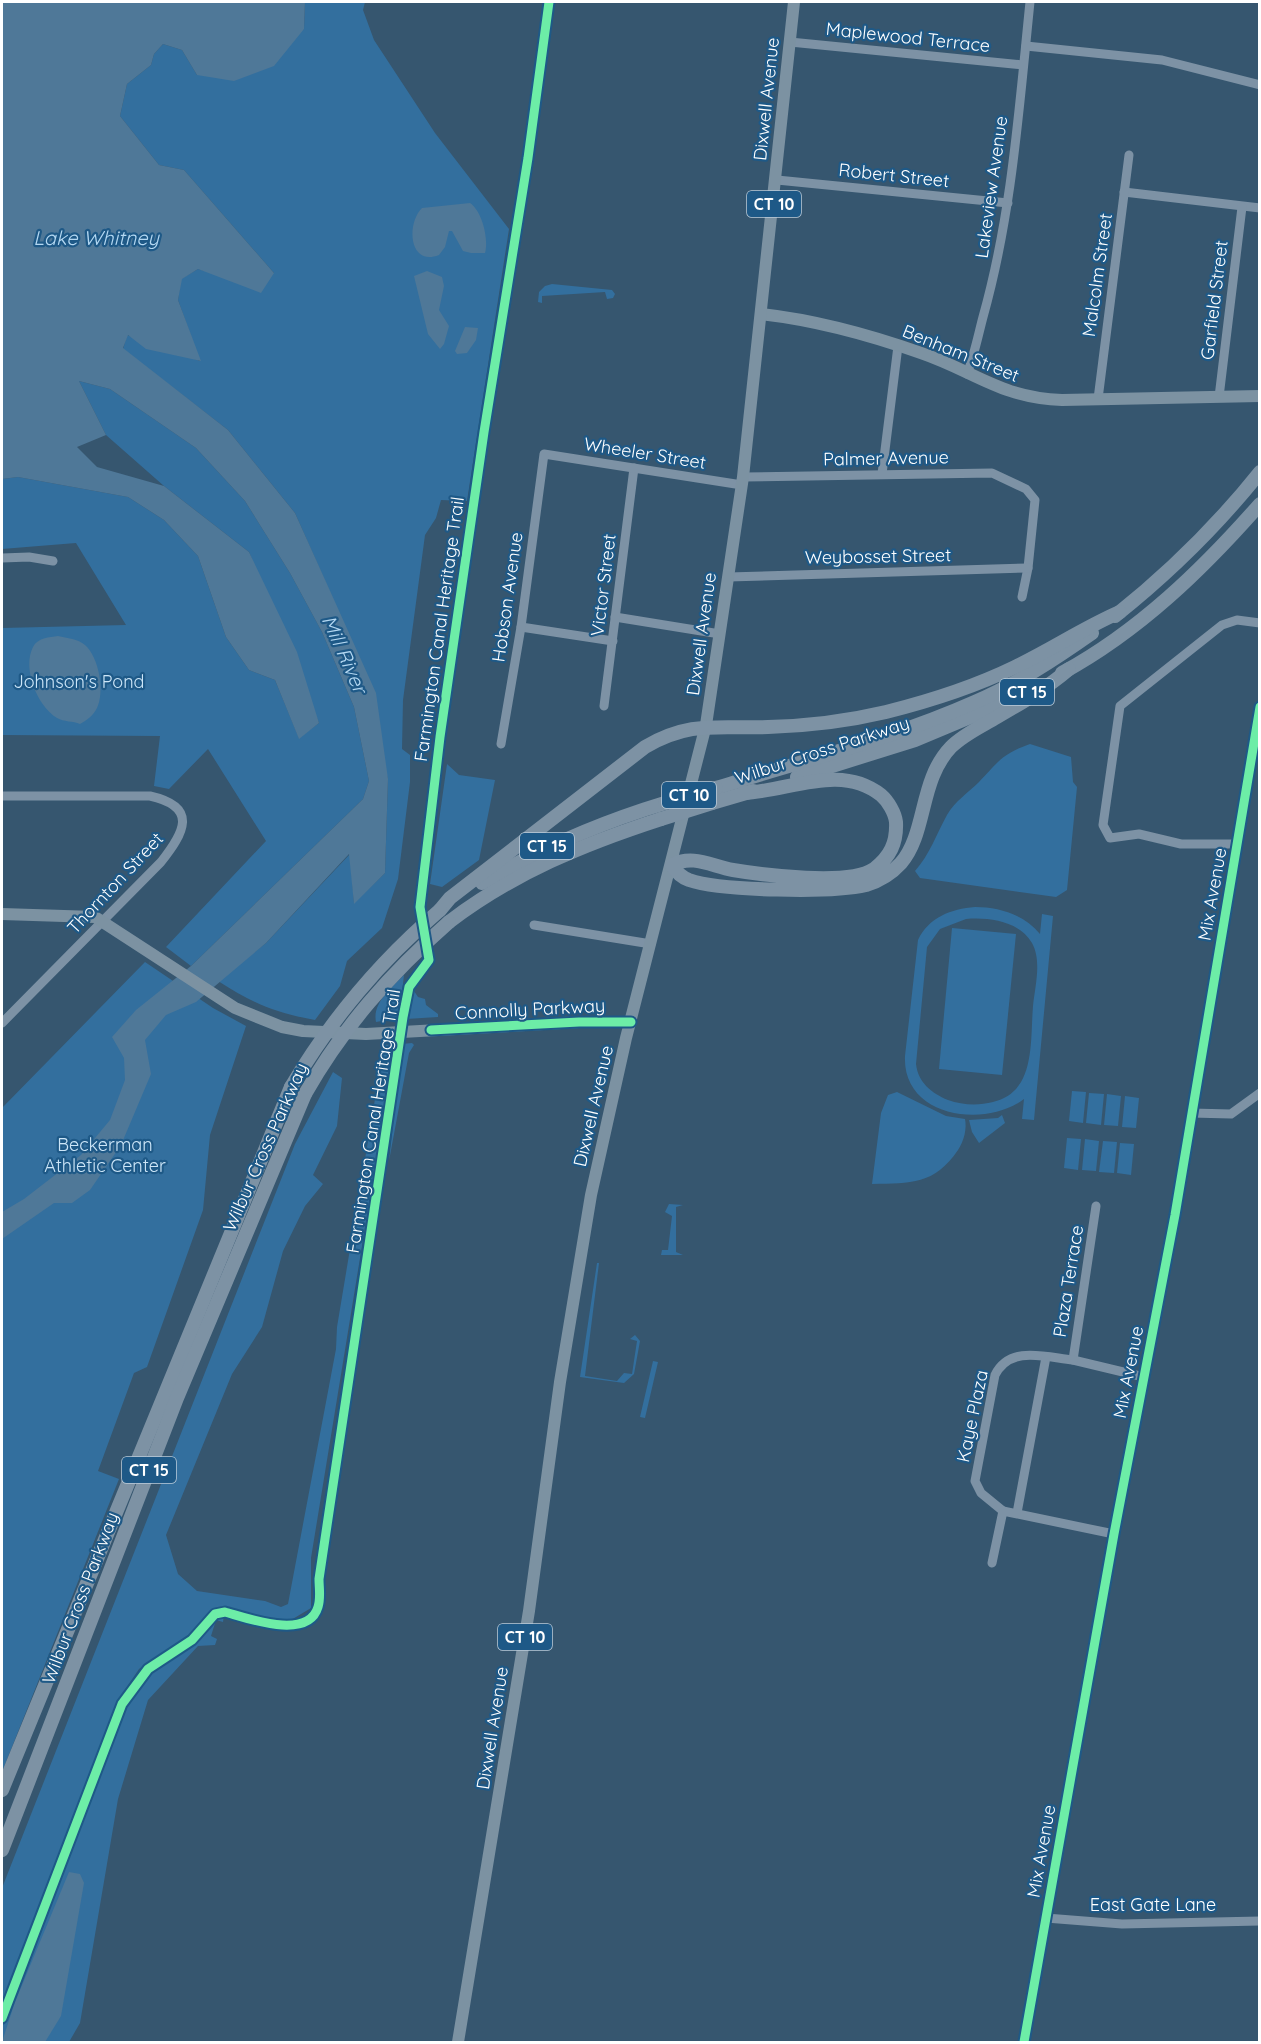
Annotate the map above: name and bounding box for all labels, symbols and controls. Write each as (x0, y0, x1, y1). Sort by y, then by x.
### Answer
street label: Maplewood Terrace (825, 17, 991, 57)
street label: Dixwell Avenue (748, 36, 784, 162)
street label: Lakeview Avenue (970, 114, 1012, 260)
street label: Robert Street (838, 158, 950, 192)
road number: CT 10 (747, 191, 801, 217)
street label: Malcolm Street (1077, 212, 1117, 338)
water label: Lake Whitney (33, 225, 160, 250)
street label: Garfield Street (1195, 239, 1233, 361)
street label: Benham Street (899, 319, 1023, 387)
street label: Wheeler Street (582, 432, 708, 474)
street label: Palmer Avenue (823, 445, 949, 471)
street label: Farmington Canal Heritage Trail (409, 495, 469, 763)
street label: Hobson Avenue (487, 531, 527, 663)
street label: Victor Street (585, 532, 621, 638)
street label: Weybosset Street (805, 543, 951, 569)
street label: Dixwell Avenue (681, 571, 721, 697)
water label: Mill River (317, 611, 374, 699)
park label: Johnson's Pond (13, 670, 145, 693)
road number: CT 15 (1000, 679, 1054, 705)
street label: Wilbur Cross Parkway (732, 711, 912, 789)
road number: CT 10 (662, 782, 716, 808)
street label: Thornton Street (62, 827, 168, 939)
road number: CT 15 (520, 833, 574, 859)
street label: Mix Avenue (1193, 846, 1231, 942)
street label: Farmington Canal Heritage Trail (341, 987, 405, 1255)
street label: Connolly Parkway (454, 994, 606, 1024)
street label: Dixwell Avenue (568, 1043, 618, 1169)
street label: Wilbur Cross Parkway (217, 1059, 313, 1235)
park label: Beckerman Athletic Center (44, 1133, 166, 1177)
street label: Plaza Terrace (1048, 1223, 1088, 1339)
street label: Mix Avenue (1108, 1324, 1148, 1420)
street label: Kaye Plaza (951, 1368, 993, 1464)
road number: CT 15 (122, 1457, 176, 1483)
street label: Wilbur Cross Parkway (37, 1509, 123, 1687)
road number: CT 10 (498, 1624, 552, 1650)
street label: Dixwell Avenue (471, 1665, 513, 1791)
street label: Mix Avenue (1022, 1803, 1060, 1899)
street label: East Gate Lane (1090, 1893, 1216, 1916)

